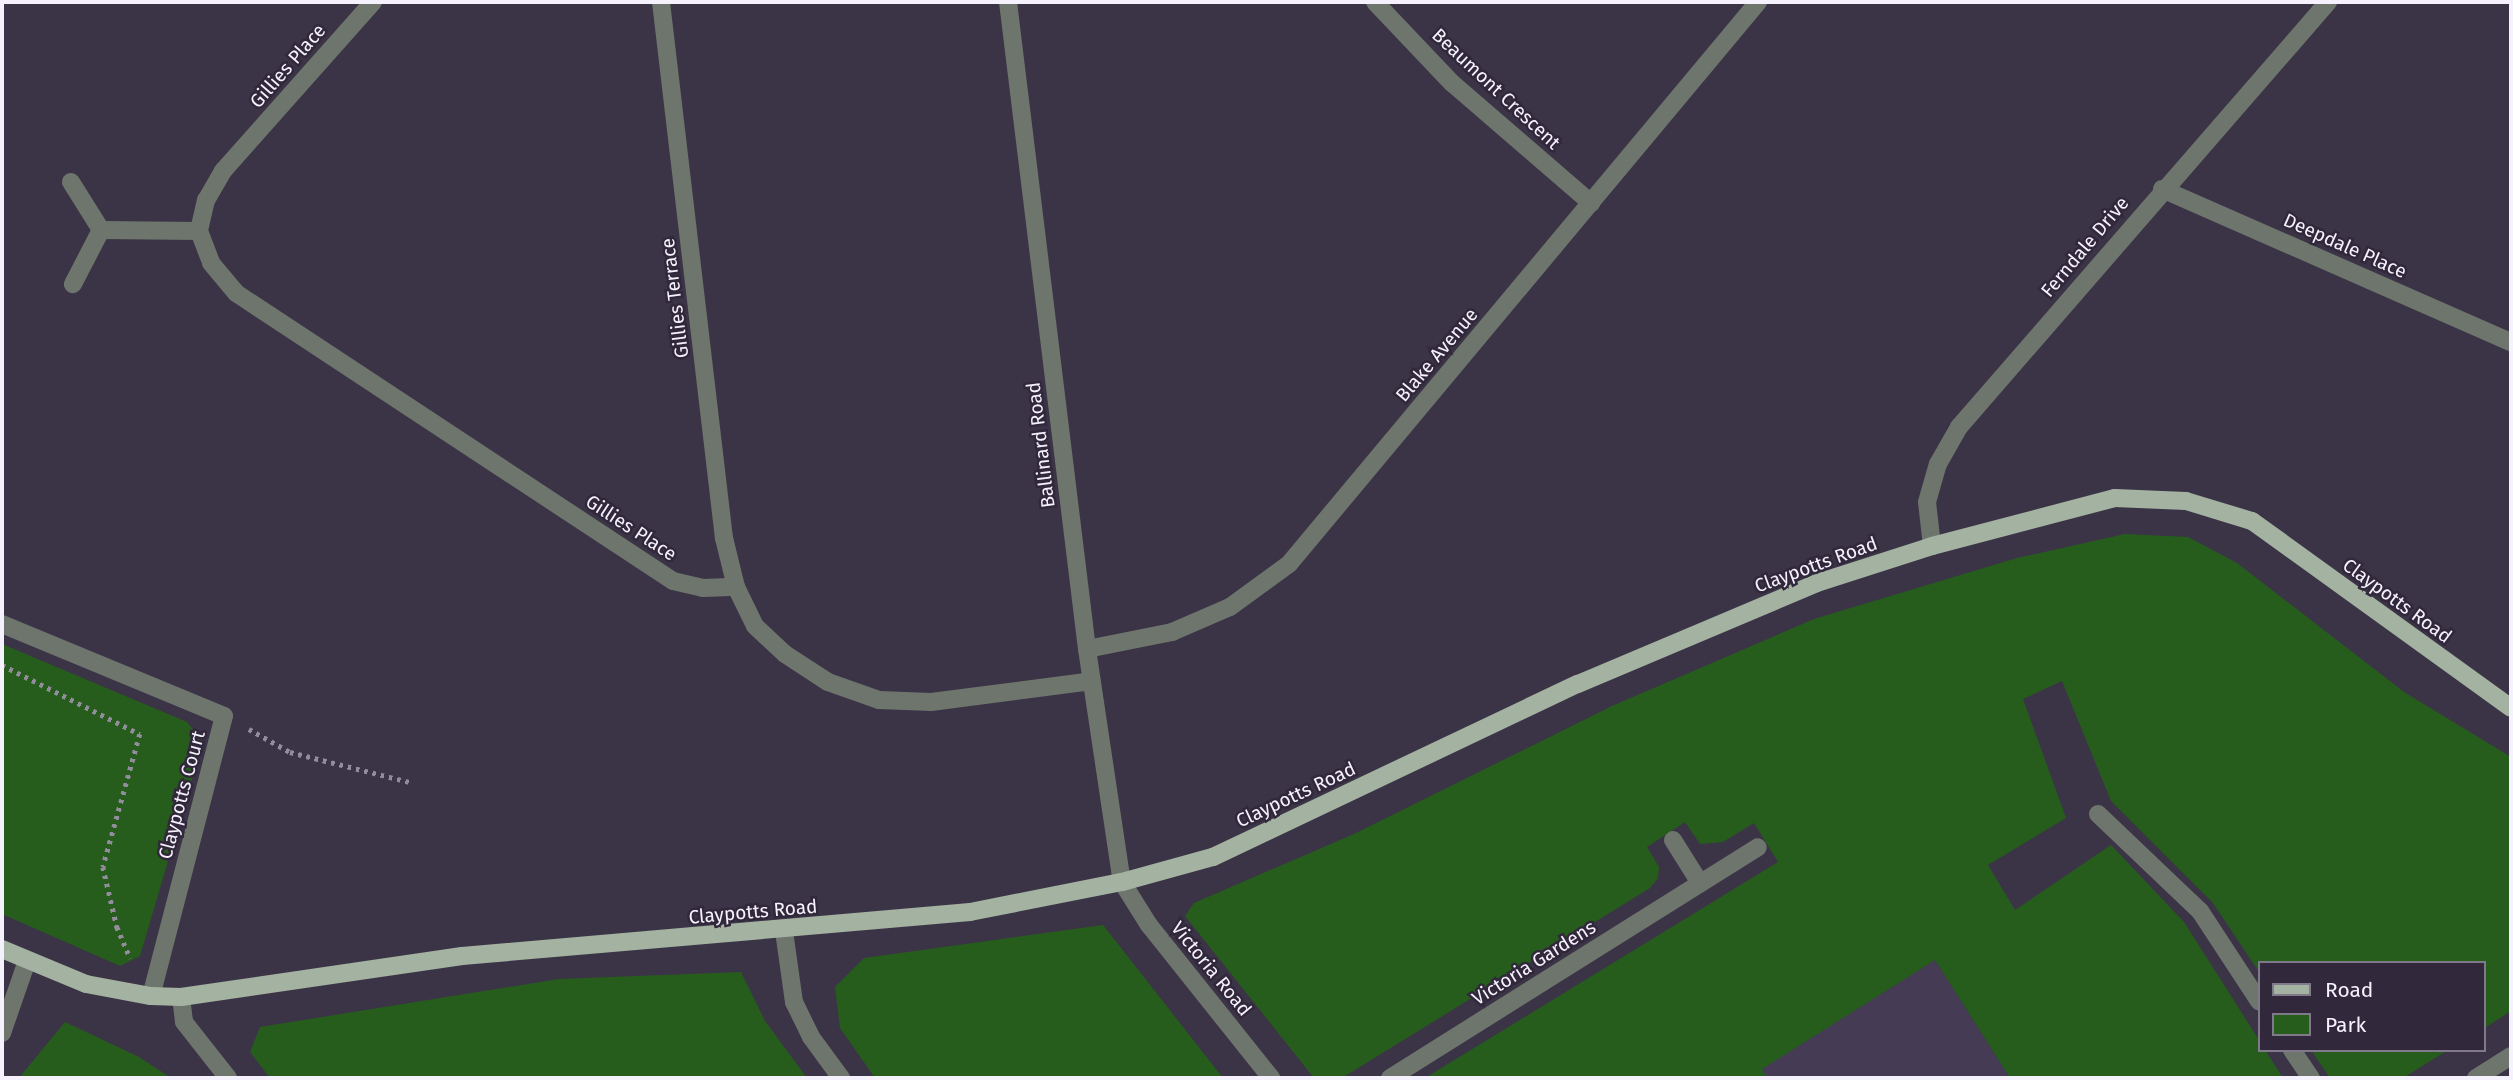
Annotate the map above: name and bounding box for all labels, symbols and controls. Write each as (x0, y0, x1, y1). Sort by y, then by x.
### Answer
street label: Gillies Place (245, 19, 331, 113)
street label: Beaumont Crescent (1427, 24, 1565, 154)
street label: Ferndale Drive (2036, 192, 2134, 302)
street label: Deepdale Place (2280, 209, 2410, 283)
street label: Gillies Terrace (656, 237, 694, 359)
street label: Blake Avenue (1391, 303, 1483, 407)
street label: Ballinard Road (1022, 381, 1060, 509)
street label: Gillies Place (581, 490, 681, 566)
street label: Claypotts Road (1751, 532, 1881, 598)
street label: Claypotts Road (2338, 554, 2456, 648)
street label: Claypotts Court (154, 728, 210, 862)
street label: Claypotts Road (1233, 757, 1359, 833)
street label: Claypotts Road (688, 895, 818, 929)
street label: Victoria Gardens (1468, 916, 1600, 1010)
street label: Victoria Road (1166, 917, 1256, 1021)
legend (2258, 961, 2485, 1052)
text: Road (2325, 977, 2373, 1003)
text: Park (2325, 1012, 2366, 1038)

